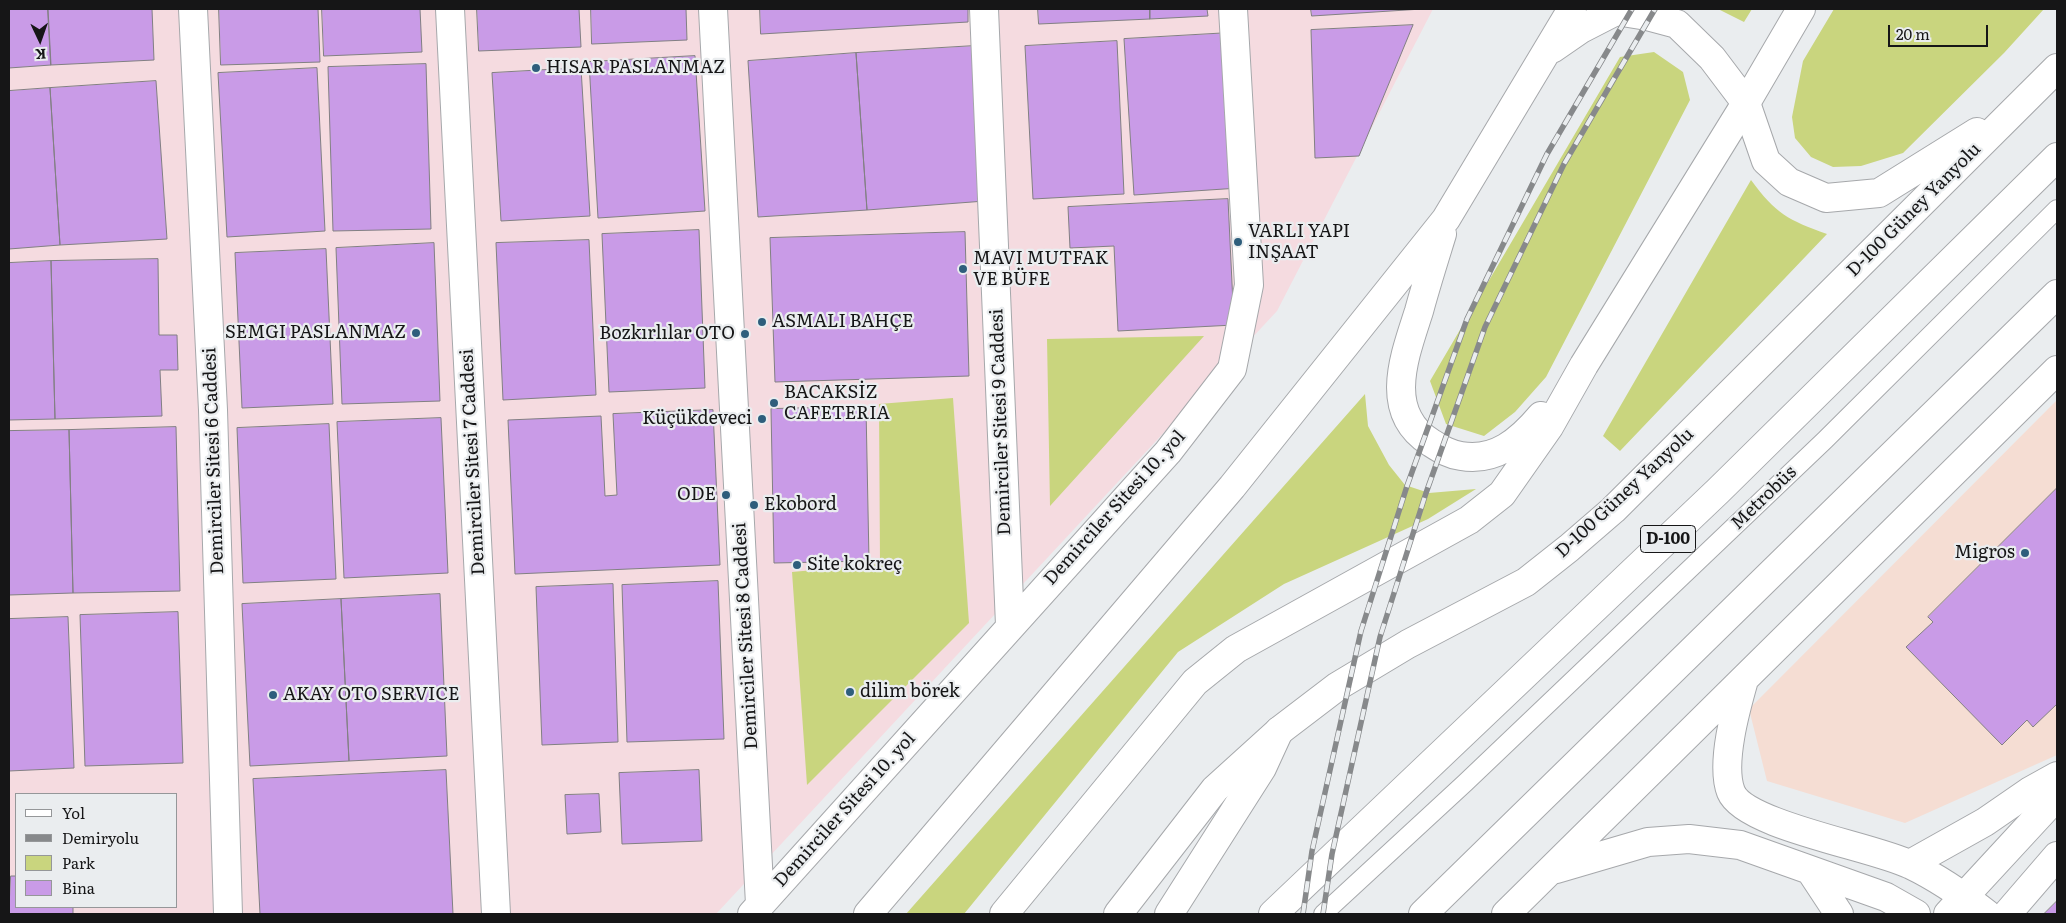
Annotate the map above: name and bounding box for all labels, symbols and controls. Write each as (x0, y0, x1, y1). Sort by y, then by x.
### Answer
north arrow (15, 15, 65, 65)
scale bar (1891, 15, 1991, 47)
text: 20 m (1896, 22, 1930, 45)
text: K (35, 45, 47, 65)
place label: HISAR PASLANMAZ (546, 57, 725, 79)
marker: HISAR PASLANMAZ (530, 62, 542, 74)
street label: D-100 Güney Yanyolu (1843, 139, 1985, 281)
place label: VARLI YAPI INŞAAT (1248, 221, 1350, 264)
marker: VARLI YAPI INŞAAT (1232, 236, 1244, 248)
place label: MAVI MUTFAK VE BÜFE (973, 248, 1109, 290)
marker: MAVI MUTFAK VE BÜFE (957, 263, 969, 275)
street label: Demirciler Sitesi 9 Caddesi (986, 308, 1016, 536)
place label: ASMALI BAHÇE (772, 311, 914, 333)
marker: ASMALI BAHÇE (756, 316, 768, 328)
place label: SEMGI PASLANMAZ (225, 322, 406, 344)
place label: Bozkırlılar OTO (599, 323, 735, 345)
marker: SEMGI PASLANMAZ (410, 327, 422, 339)
marker: Bozkırlılar OTO (739, 328, 751, 340)
street label: Demirciler Sitesi 6 Caddesi (199, 347, 229, 575)
street label: Demirciler Sitesi 7 Caddesi (456, 348, 490, 576)
place label: BACAKSİZ CAFETERIA (784, 382, 890, 424)
marker: BACAKSİZ CAFETERIA (768, 397, 780, 409)
place label: Küçükdeveci (642, 408, 752, 430)
marker: Küçükdeveci (756, 413, 768, 425)
street label: D-100 Güney Yanyolu (1552, 424, 1698, 562)
street label: Demirciler Sitesi 10. yol (1040, 426, 1190, 590)
street label: Metrobüs (1727, 462, 1801, 534)
place label: ODE (677, 484, 716, 506)
marker: ODE (720, 489, 732, 501)
place label: Ekobord (764, 494, 837, 516)
marker: Ekobord (748, 499, 760, 511)
street label: Demirciler Sitesi 8 Caddesi (729, 522, 763, 750)
road number: D-100 (1640, 526, 1696, 552)
place label: Migros (1954, 542, 2015, 564)
marker: Migros (2019, 547, 2031, 559)
place label: Site kokreç (807, 554, 902, 576)
marker: Site kokreç (791, 559, 803, 571)
place label: dilim börek (860, 681, 960, 703)
place label: AKAY OTO SERVICE (283, 684, 459, 706)
marker: dilim börek (844, 686, 856, 698)
marker: AKAY OTO SERVICE (267, 689, 279, 701)
street label: Demirciler Sitesi 10. yol (770, 728, 920, 892)
legend (15, 793, 178, 908)
text: Yol (62, 801, 85, 824)
text: Demiryolu (62, 826, 139, 849)
text: Park (62, 851, 95, 874)
text: Bina (62, 876, 95, 899)

